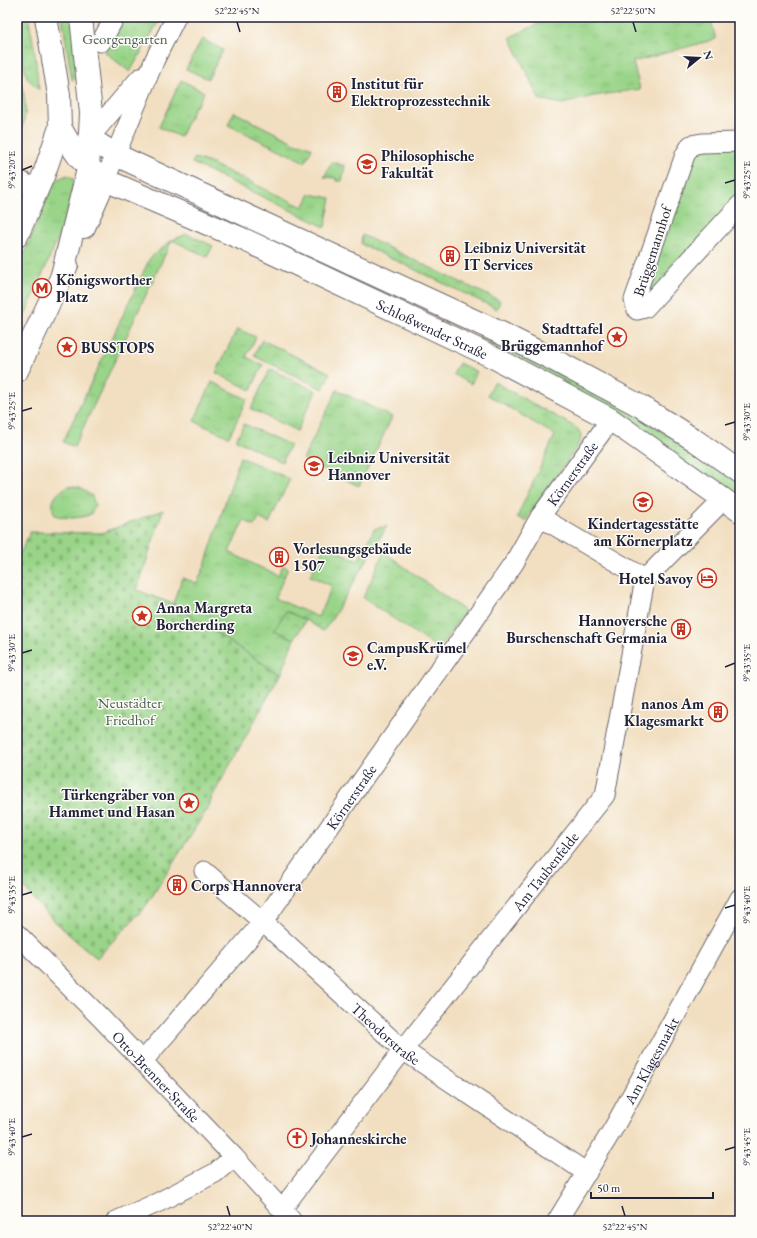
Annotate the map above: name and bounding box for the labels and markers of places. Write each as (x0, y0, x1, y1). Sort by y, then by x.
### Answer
place label: Institut für Elektroprozesstechnik (351, 74, 491, 110)
building icon: Institut für Elektroprozesstechnik (326, 81, 348, 103)
place label: Philosophische Fakultät (381, 146, 474, 182)
school or university icon: Philosophische Fakultät (356, 153, 378, 175)
place label: Leibniz Universität IT Services (464, 238, 586, 274)
building icon: Leibniz Universität IT Services (439, 245, 461, 267)
place label: Königsworther Platz (56, 270, 153, 306)
metro station icon: Königsworther Platz (31, 277, 53, 299)
place label: Stadttafel Brüggemannhof (501, 319, 606, 355)
place icon: Stadttafel Brüggemannhof (606, 326, 628, 348)
place icon: BUSSTOPS (56, 336, 78, 358)
place label: BUSSTOPS (81, 338, 154, 357)
place label: Leibniz Universität Hannover (328, 448, 450, 484)
school or university icon: Leibniz Universität Hannover (303, 455, 325, 477)
school or university icon: Kindertagesstätte am Körnerplatz (632, 491, 654, 513)
place label: Kindertagesstätte am Körnerplatz (587, 514, 699, 550)
place label: Vorlesungsgebäude 1507 (293, 539, 412, 575)
building icon: Vorlesungsgebäude 1507 (268, 546, 290, 568)
hotel icon: Hotel Savoy (696, 567, 718, 589)
place label: Hotel Savoy (619, 569, 694, 588)
place label: Anna Margreta Borcherding (155, 598, 253, 634)
place icon: Anna Margreta Borcherding (131, 605, 153, 627)
place label: Hannoversche Burschenschaft Germania (506, 611, 667, 647)
building icon: Hannoversche Burschenschaft Germania (670, 618, 692, 640)
place label: CampusKrümel e.V. (367, 638, 467, 674)
school or university icon: CampusKrümel e.V. (342, 645, 364, 667)
place label: nanos Am Klagesmarkt (624, 694, 704, 730)
building icon: nanos Am Klagesmarkt (707, 701, 729, 723)
place label: Türkengräber von Hammet und Hasan (49, 785, 176, 821)
place icon: Türkengräber von Hammet und Hasan (178, 792, 200, 814)
building icon: Corps Hannovera (166, 874, 188, 896)
place label: Corps Hannovera (191, 876, 302, 895)
church icon: Johanneskirche (286, 1127, 308, 1149)
place label: Johanneskirche (309, 1129, 407, 1148)

